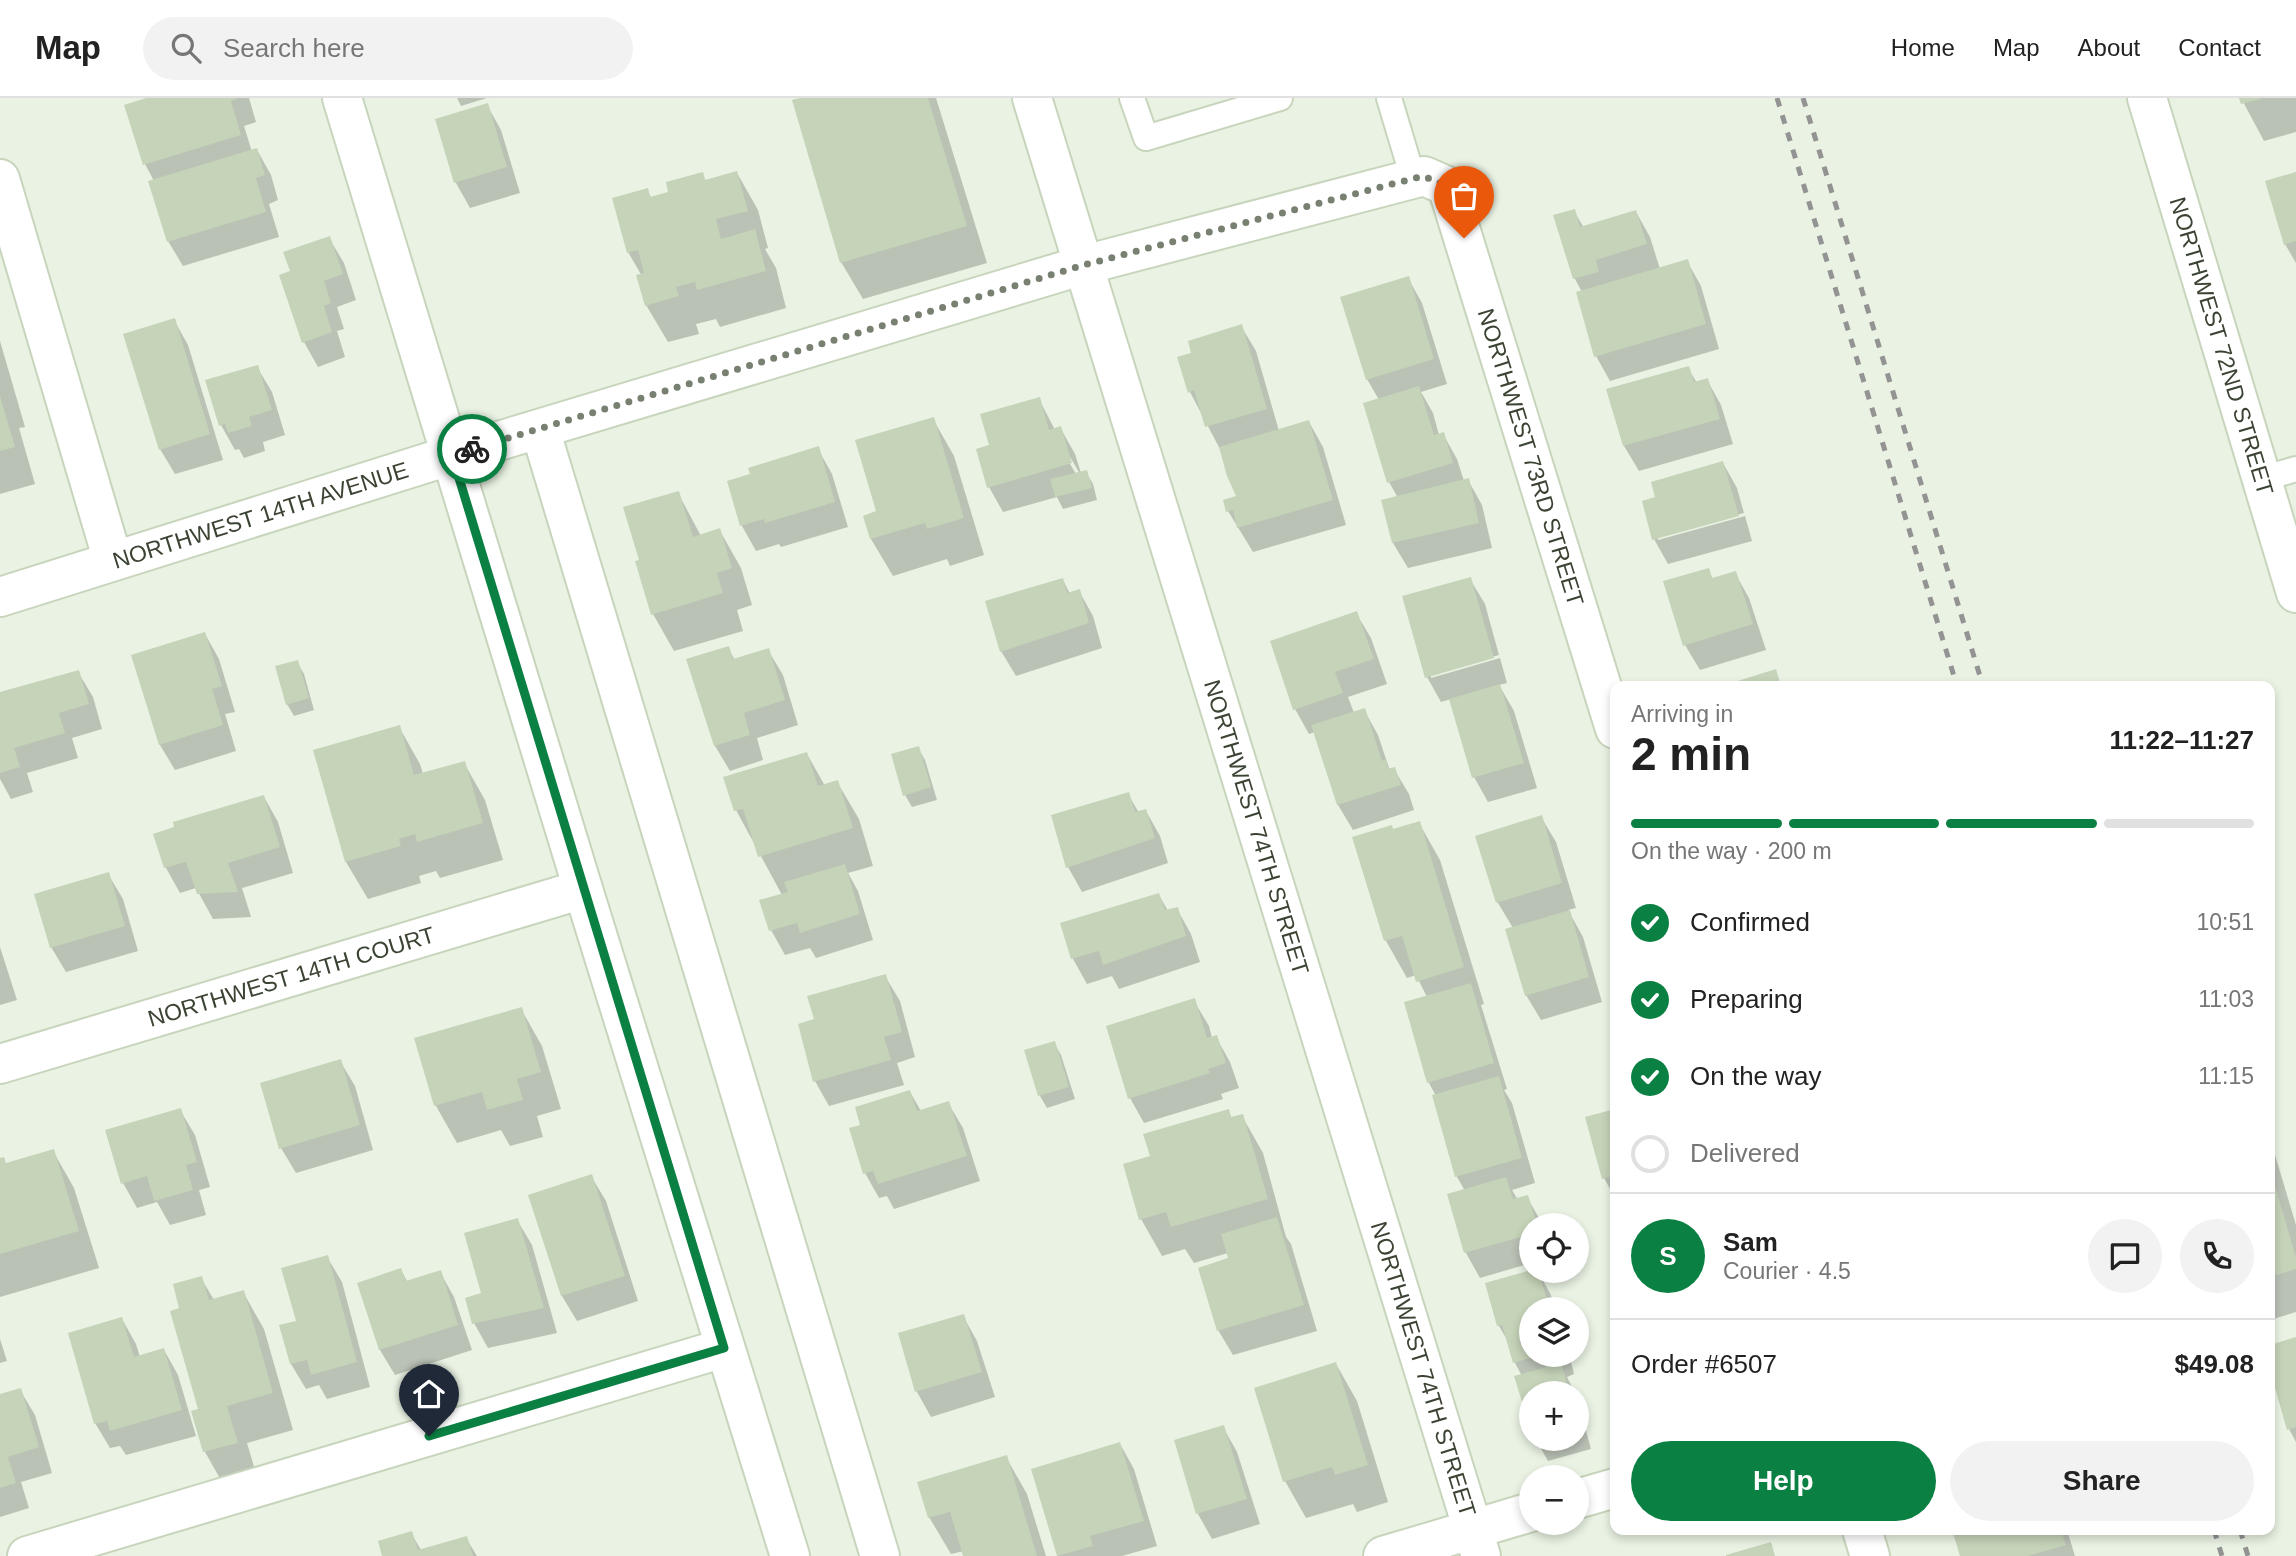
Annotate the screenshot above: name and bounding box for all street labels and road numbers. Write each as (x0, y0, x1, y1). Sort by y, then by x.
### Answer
street label: NORTHWEST 72ND STREET (2165, 194, 2279, 498)
street label: NORTHWEST 73RD STREET (1473, 305, 1589, 609)
street label: NORTHWEST 14TH AVENUE (110, 457, 411, 574)
street label: NORTHWEST 74TH STREET (1199, 677, 1314, 978)
street label: NORTHWEST 14TH COURT (145, 921, 438, 1032)
street label: NORTHWEST 74TH STREET (1366, 1218, 1481, 1520)

